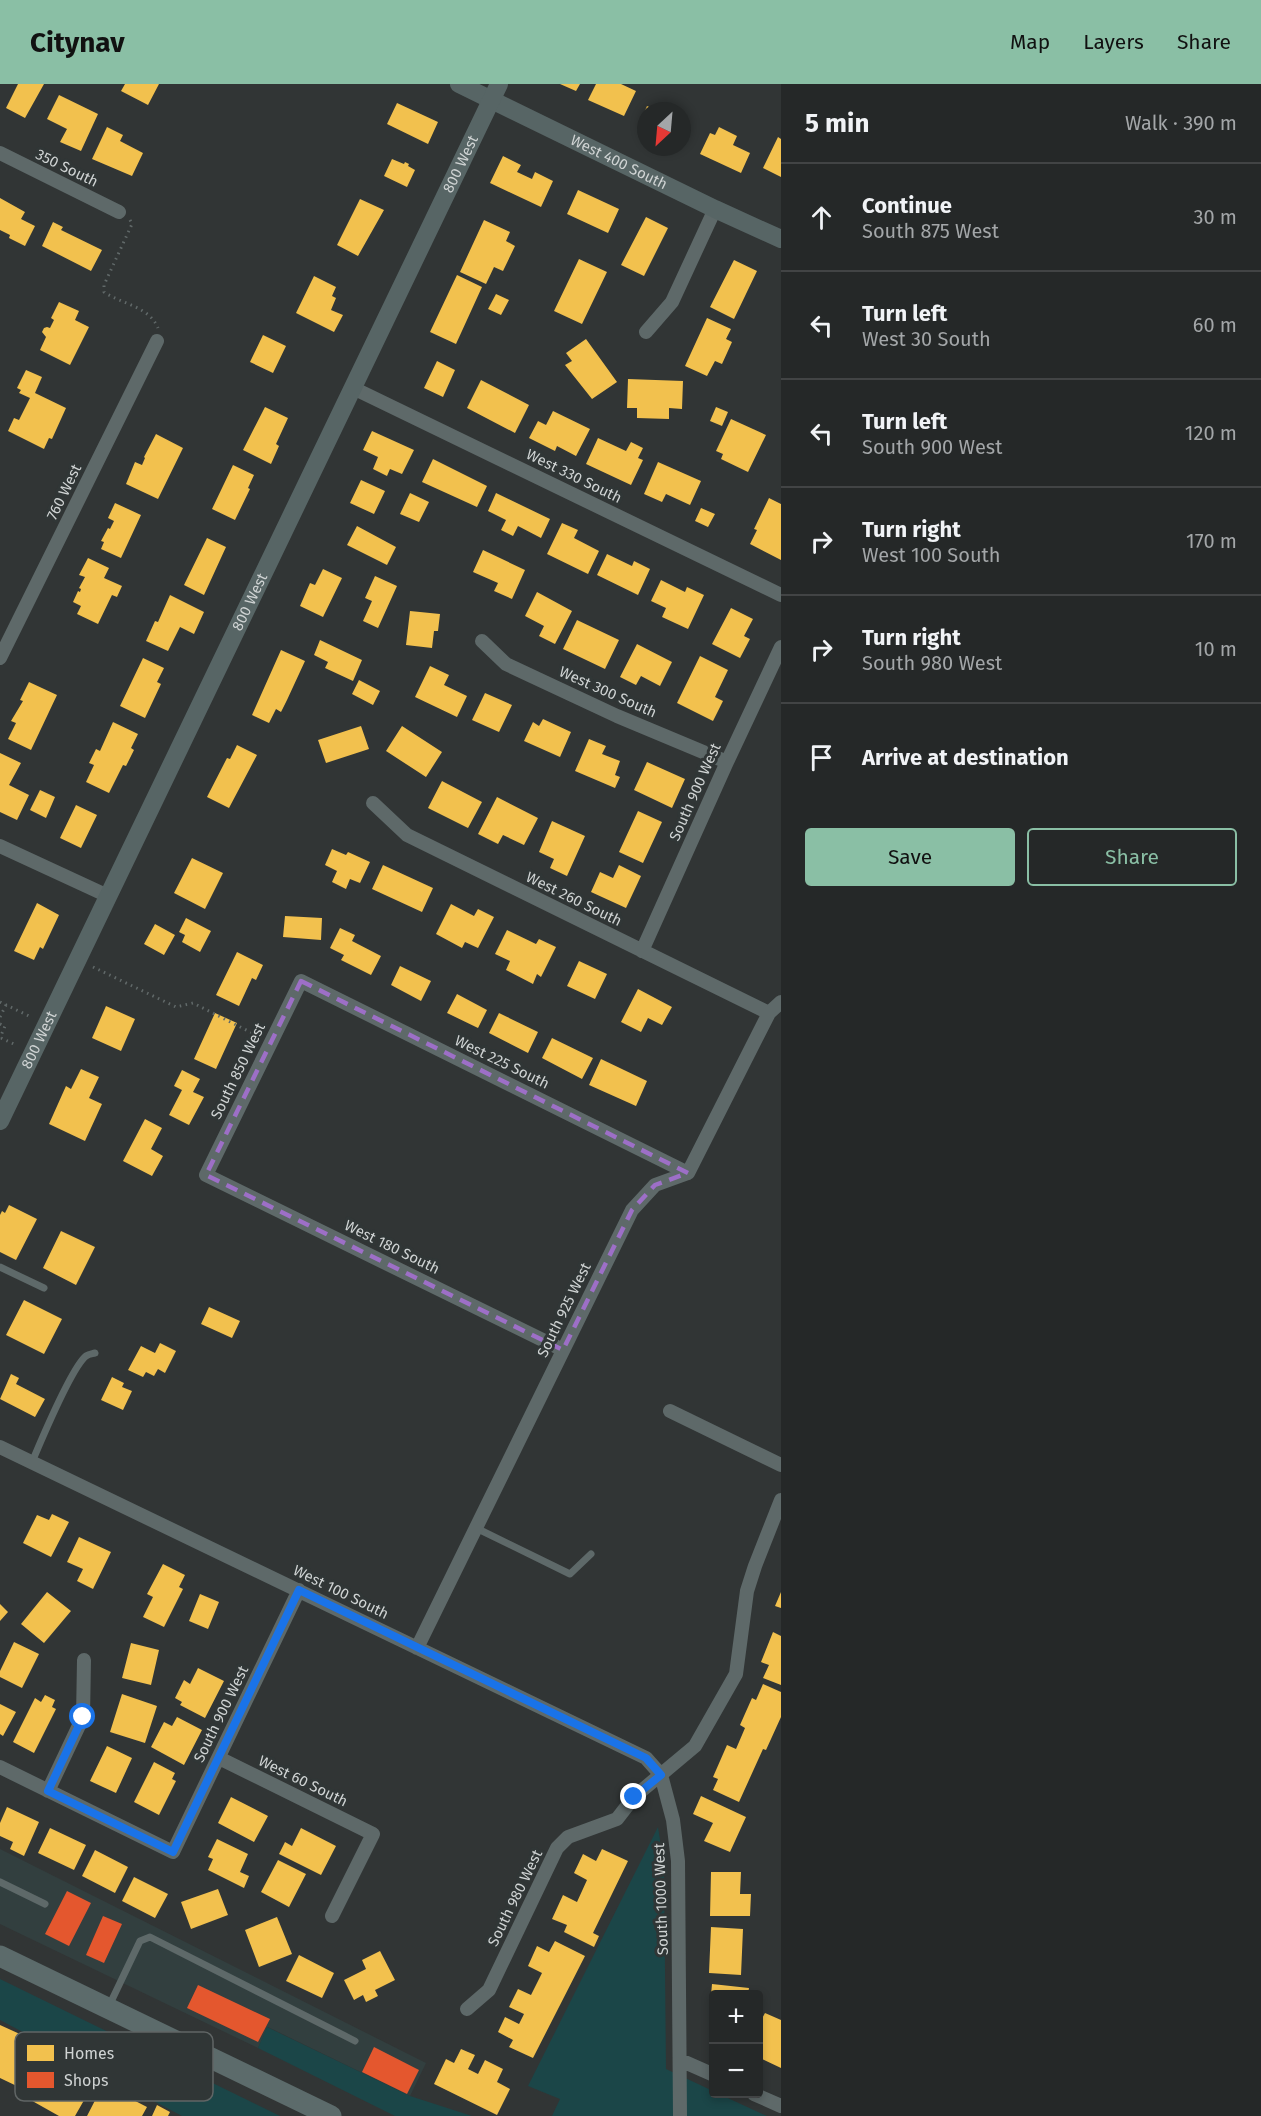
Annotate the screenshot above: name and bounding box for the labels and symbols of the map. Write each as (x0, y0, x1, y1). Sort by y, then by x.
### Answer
north arrow (637, 102, 691, 156)
street label: West 400 South (568, 131, 670, 193)
street label: 800 West (439, 132, 482, 196)
street label: 350 South (33, 145, 101, 191)
street label: West 330 South (523, 445, 625, 507)
street label: 760 West (43, 461, 85, 523)
street label: 800 West (228, 570, 272, 634)
street label: West 300 South (556, 662, 660, 722)
street label: South 900 West (665, 740, 725, 844)
street label: West 260 South (523, 868, 625, 930)
street label: 800 West (17, 1008, 61, 1072)
street label: South 850 West (207, 1019, 269, 1122)
street label: West 225 South (452, 1031, 552, 1093)
street label: West 180 South (341, 1216, 443, 1278)
street label: South 925 West (533, 1259, 595, 1360)
street label: West 100 South (290, 1561, 392, 1623)
street label: South 900 West (190, 1662, 252, 1765)
route start (69, 1703, 95, 1729)
street label: West 60 South (255, 1752, 351, 1810)
route end (620, 1783, 646, 1809)
street label: South 1000 West (650, 1842, 672, 1955)
street label: South 980 West (484, 1846, 546, 1949)
legend (15, 2032, 213, 2101)
text: Homes (64, 2044, 114, 2063)
text: Shops (64, 2071, 108, 2090)

